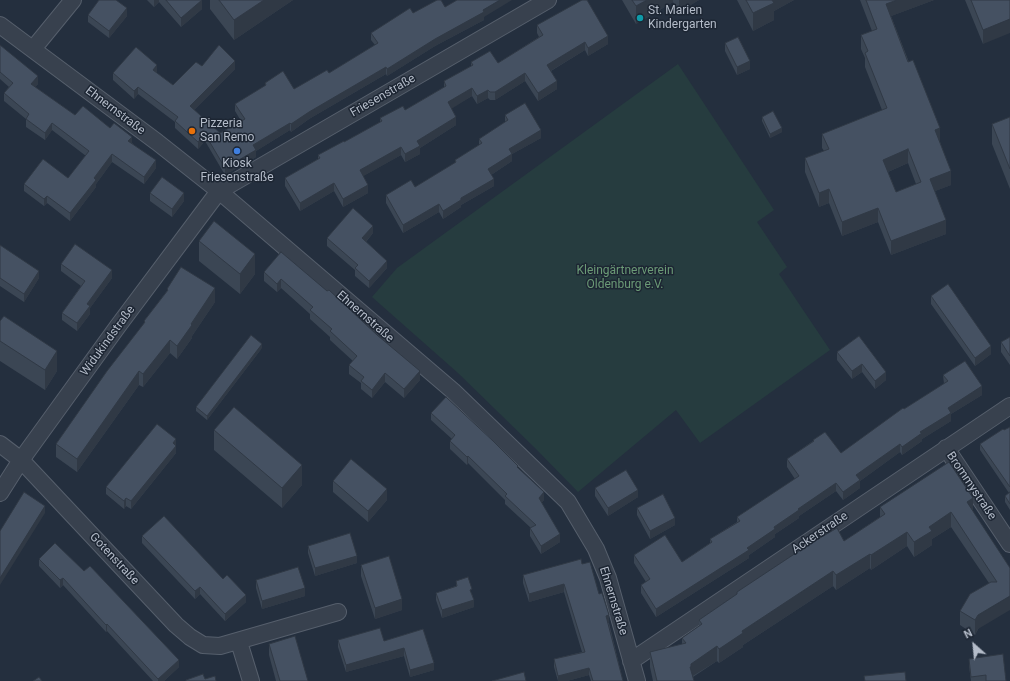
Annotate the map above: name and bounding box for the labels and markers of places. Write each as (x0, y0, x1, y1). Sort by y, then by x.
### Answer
place label: St. Marien Kindergarten (648, 4, 717, 32)
marker: St. Marien Kindergarten (635, 13, 645, 23)
place label: Pizzeria San Remo (200, 117, 254, 145)
marker: Pizzeria San Remo (187, 126, 197, 136)
marker: Kiosk Friesenstraße (232, 146, 242, 156)
place label: Kiosk Friesenstraße (201, 157, 273, 185)

